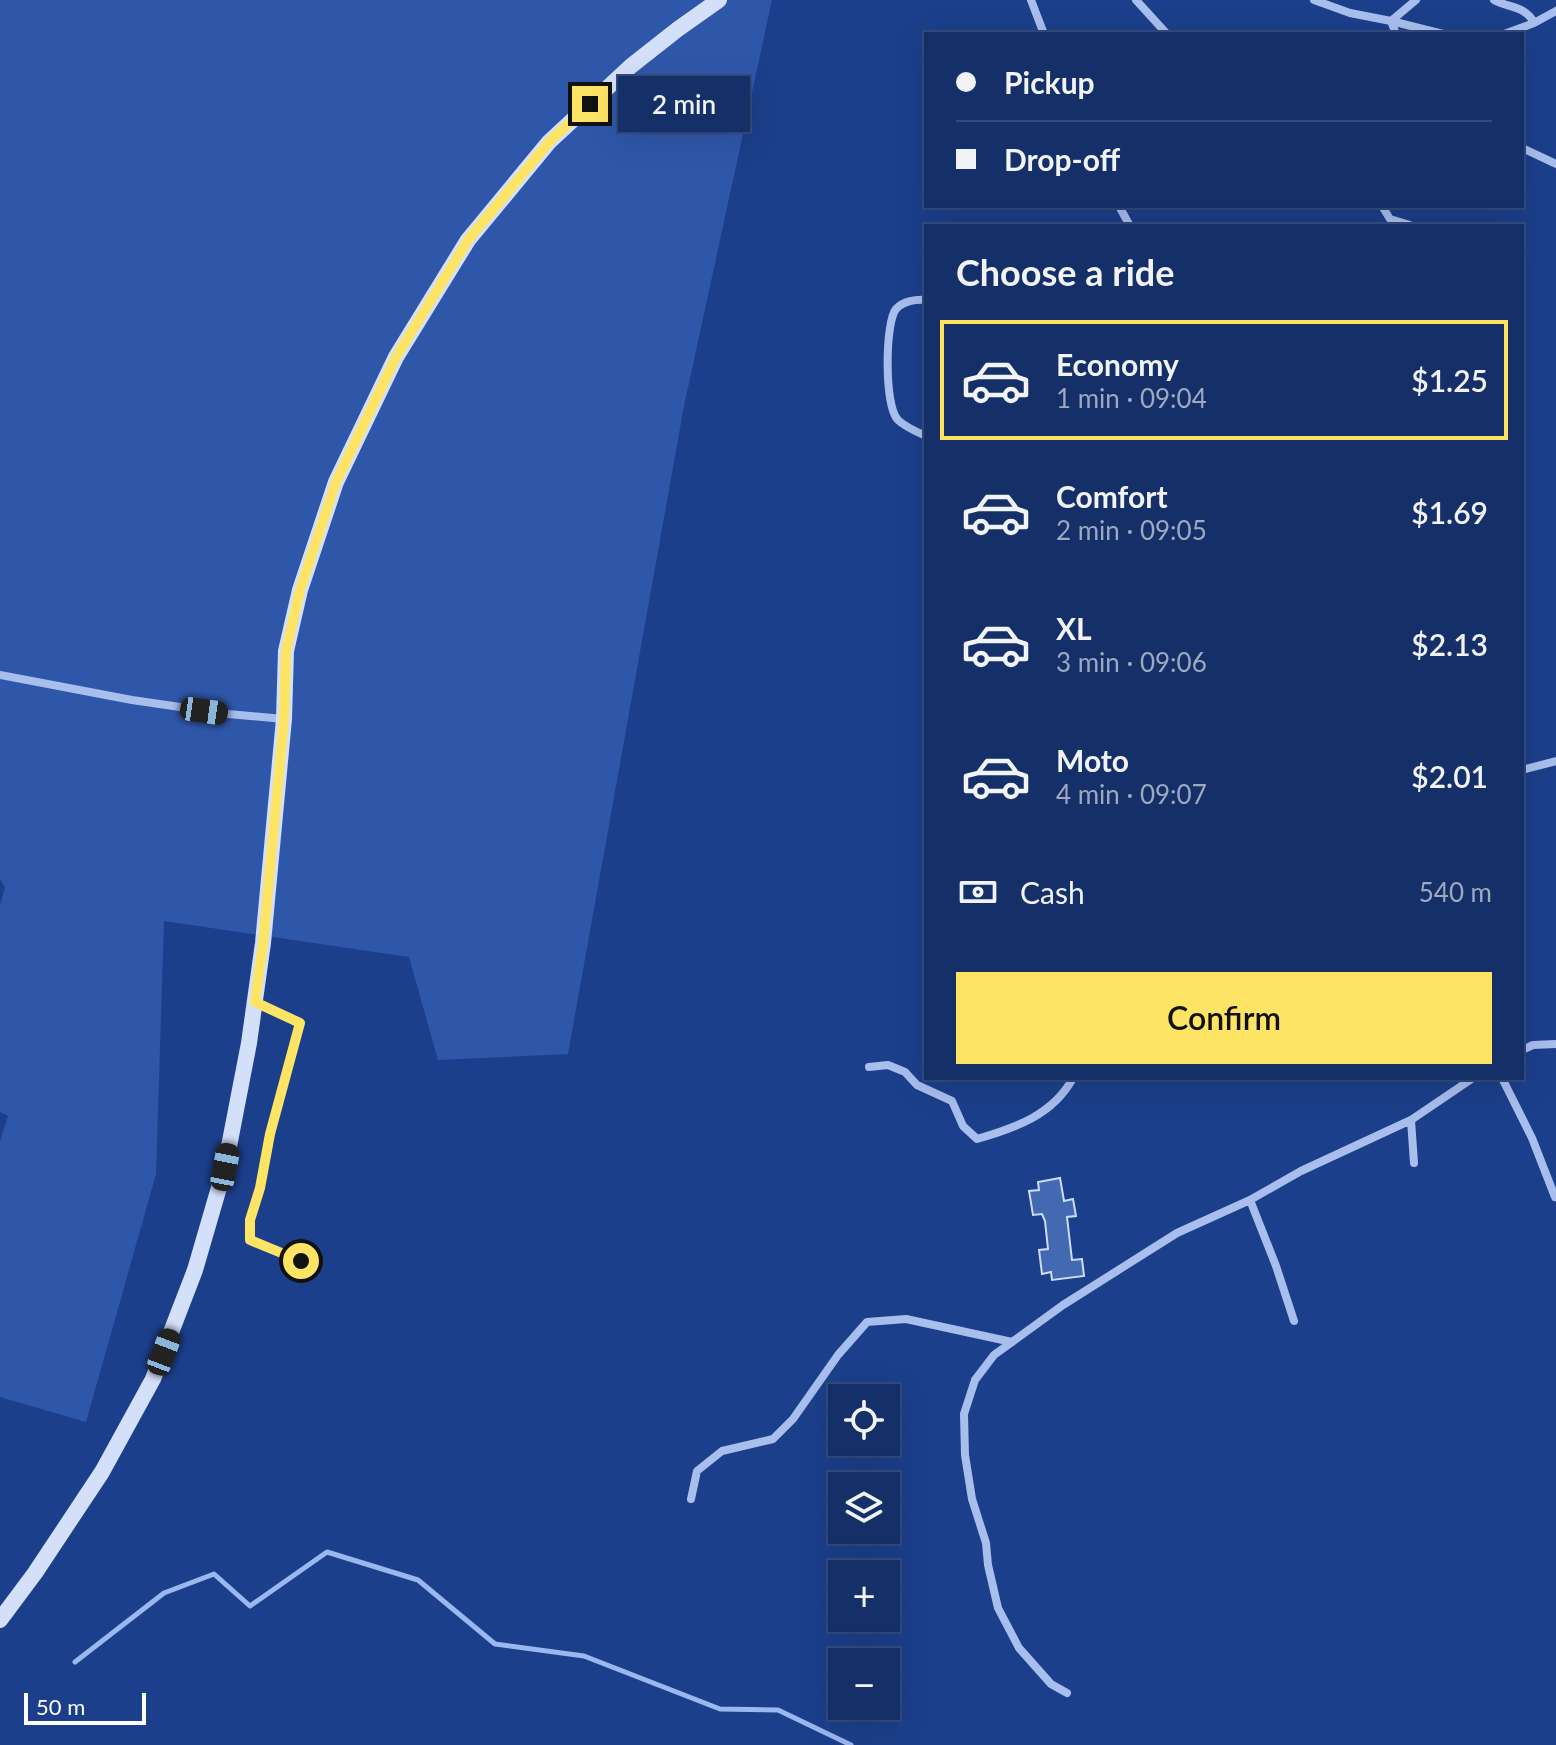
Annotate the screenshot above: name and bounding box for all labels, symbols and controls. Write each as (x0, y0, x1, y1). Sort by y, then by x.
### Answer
text: Pickup (1004, 64, 1095, 100)
callout: 2 min (618, 76, 750, 132)
route end (572, 86, 608, 122)
text: 2 min (652, 88, 716, 120)
text: Drop-off (1004, 141, 1120, 177)
text: Choose a ride (956, 250, 1175, 294)
icon: car (960, 344, 1032, 416)
text: Economy (1056, 346, 1179, 382)
text: $1.25 (1411, 362, 1488, 398)
text: 1 min · 09:04 (1056, 382, 1207, 414)
icon: car (960, 476, 1032, 548)
text: Comfort (1056, 478, 1168, 514)
text: $1.69 (1411, 494, 1488, 530)
text: 2 min · 09:05 (1056, 514, 1207, 546)
icon: car (960, 608, 1032, 680)
text: XL (1056, 610, 1092, 646)
text: $2.13 (1411, 626, 1488, 662)
text: 3 min · 09:06 (1056, 646, 1207, 678)
car (179, 696, 229, 726)
icon: car (960, 740, 1032, 812)
text: Moto (1056, 742, 1129, 778)
text: $2.01 (1411, 758, 1488, 794)
text: 4 min · 09:07 (1056, 778, 1207, 810)
icon: cash (956, 870, 1000, 914)
text: Cash (1020, 874, 1085, 910)
text: 540 m (1419, 876, 1492, 908)
button: Confirm (956, 972, 1492, 1064)
car (209, 1141, 241, 1193)
route start (283, 1243, 319, 1279)
car (144, 1325, 184, 1379)
map controls (828, 1384, 900, 1720)
button: locate (828, 1384, 900, 1456)
button: layers (828, 1472, 900, 1544)
button: + (828, 1560, 900, 1632)
button: − (828, 1648, 900, 1720)
scale bar (24, 1689, 146, 1725)
text: 50 m (36, 1693, 85, 1720)

